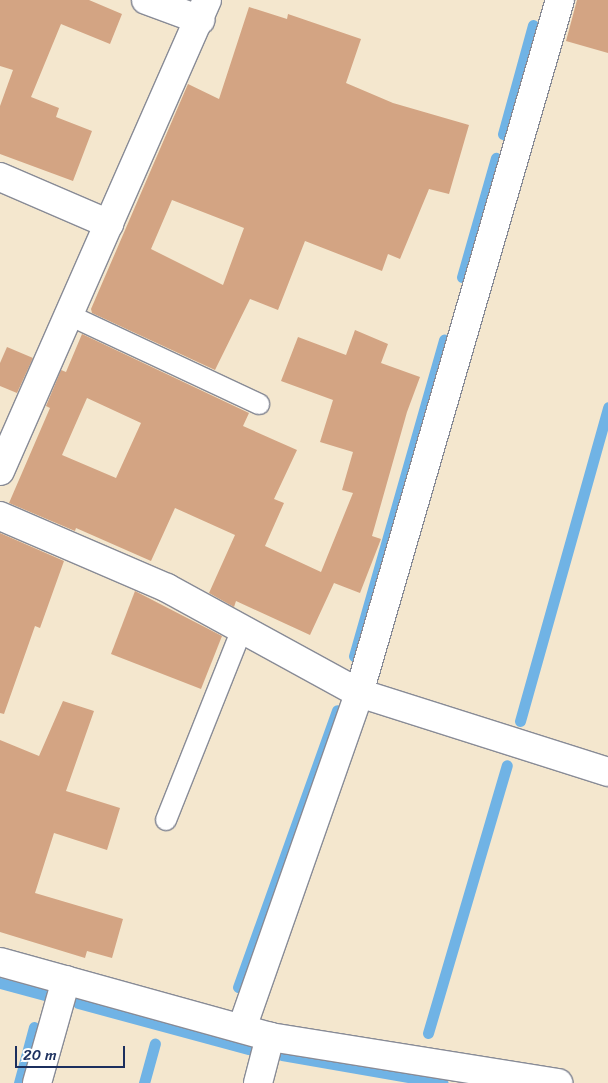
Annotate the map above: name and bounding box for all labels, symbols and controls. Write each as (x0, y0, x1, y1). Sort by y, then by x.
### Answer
scale bar (18, 1036, 128, 1068)
text: 20 m (23, 1042, 57, 1068)

